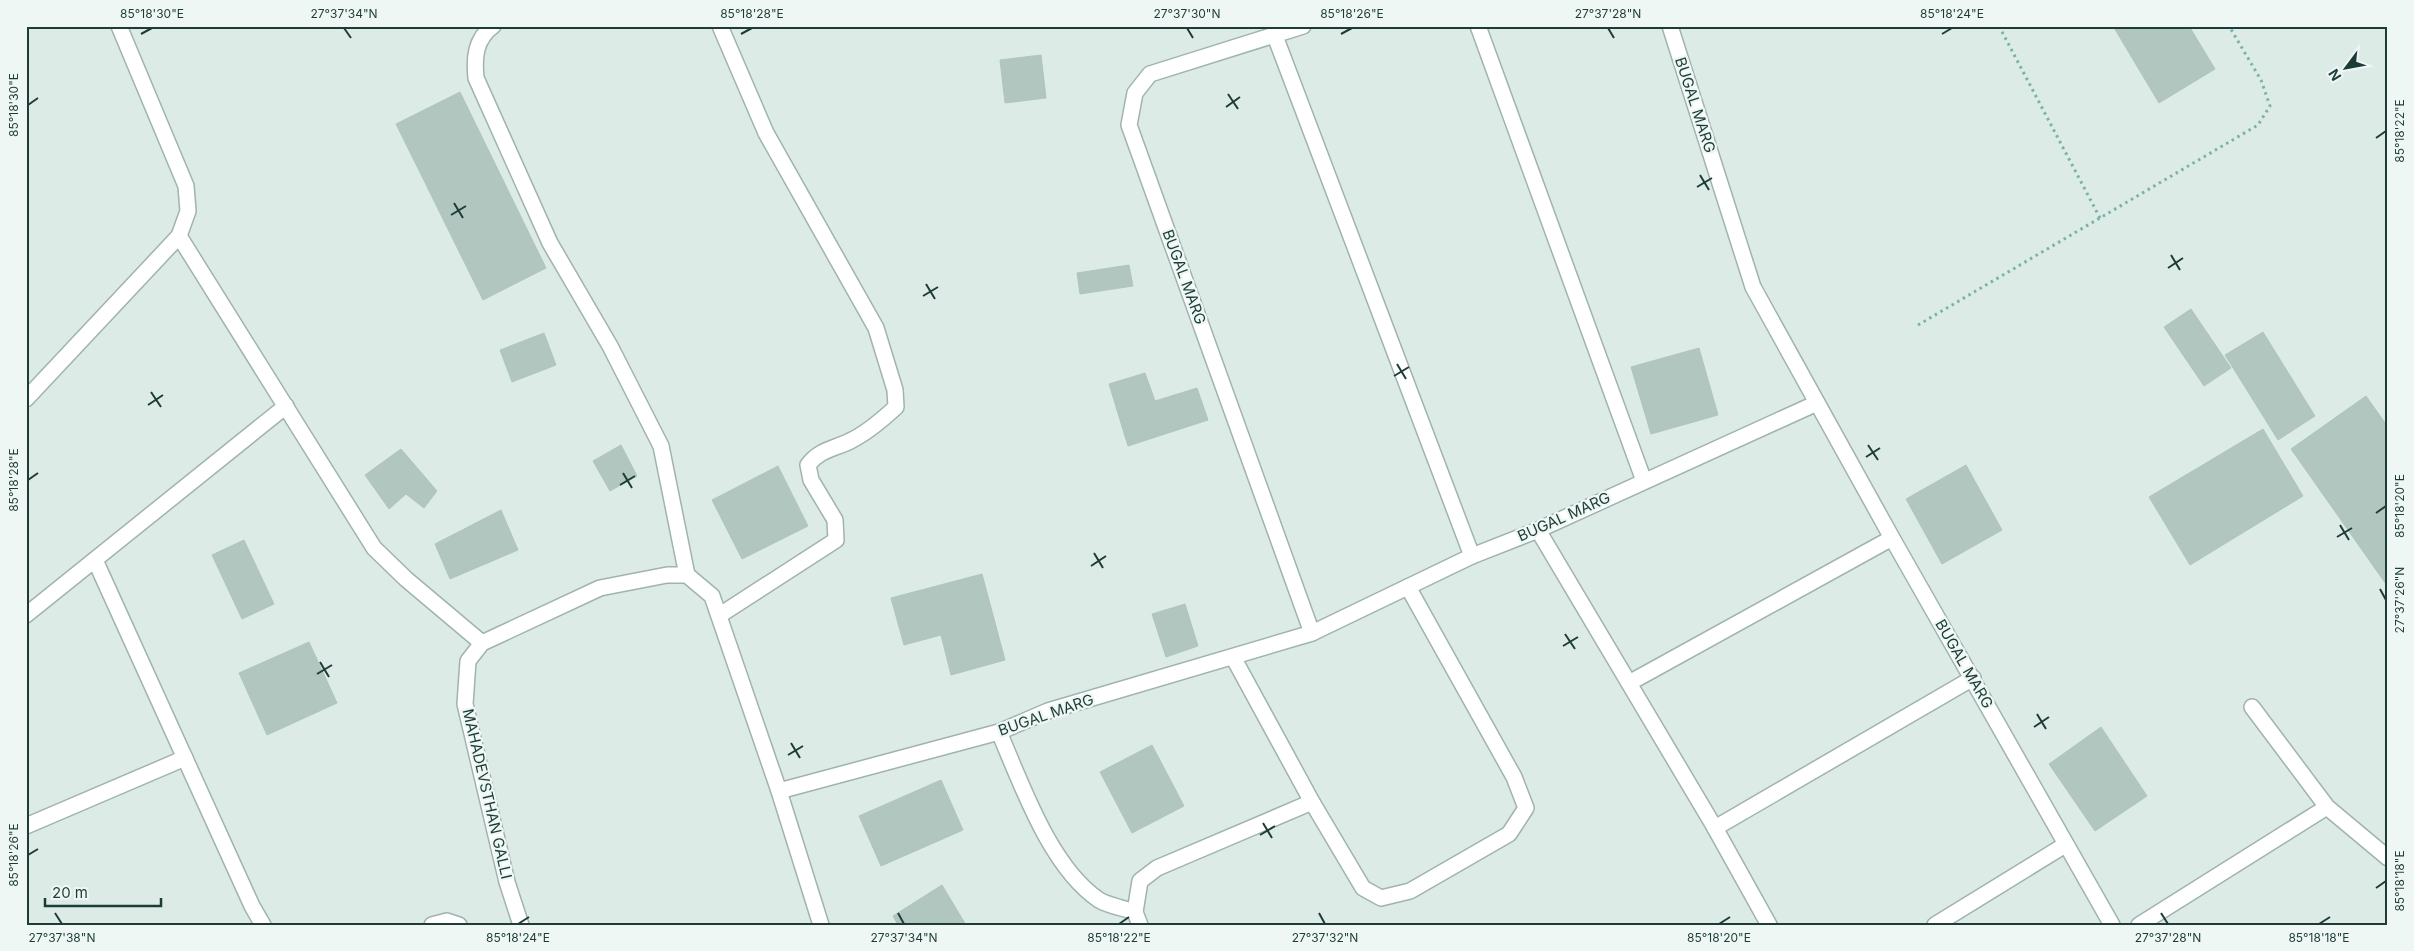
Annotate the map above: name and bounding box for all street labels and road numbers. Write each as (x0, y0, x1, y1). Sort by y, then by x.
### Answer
street label: BUGAL MARG (1671, 55, 1720, 155)
street label: BUGAL MARG (1159, 227, 1210, 327)
street label: BUGAL MARG (1514, 488, 1613, 545)
street label: BUGAL MARG (1931, 616, 1998, 712)
street label: BUGAL MARG (996, 689, 1096, 740)
street label: MAHADEVSTHAN GALLI (459, 707, 516, 881)

